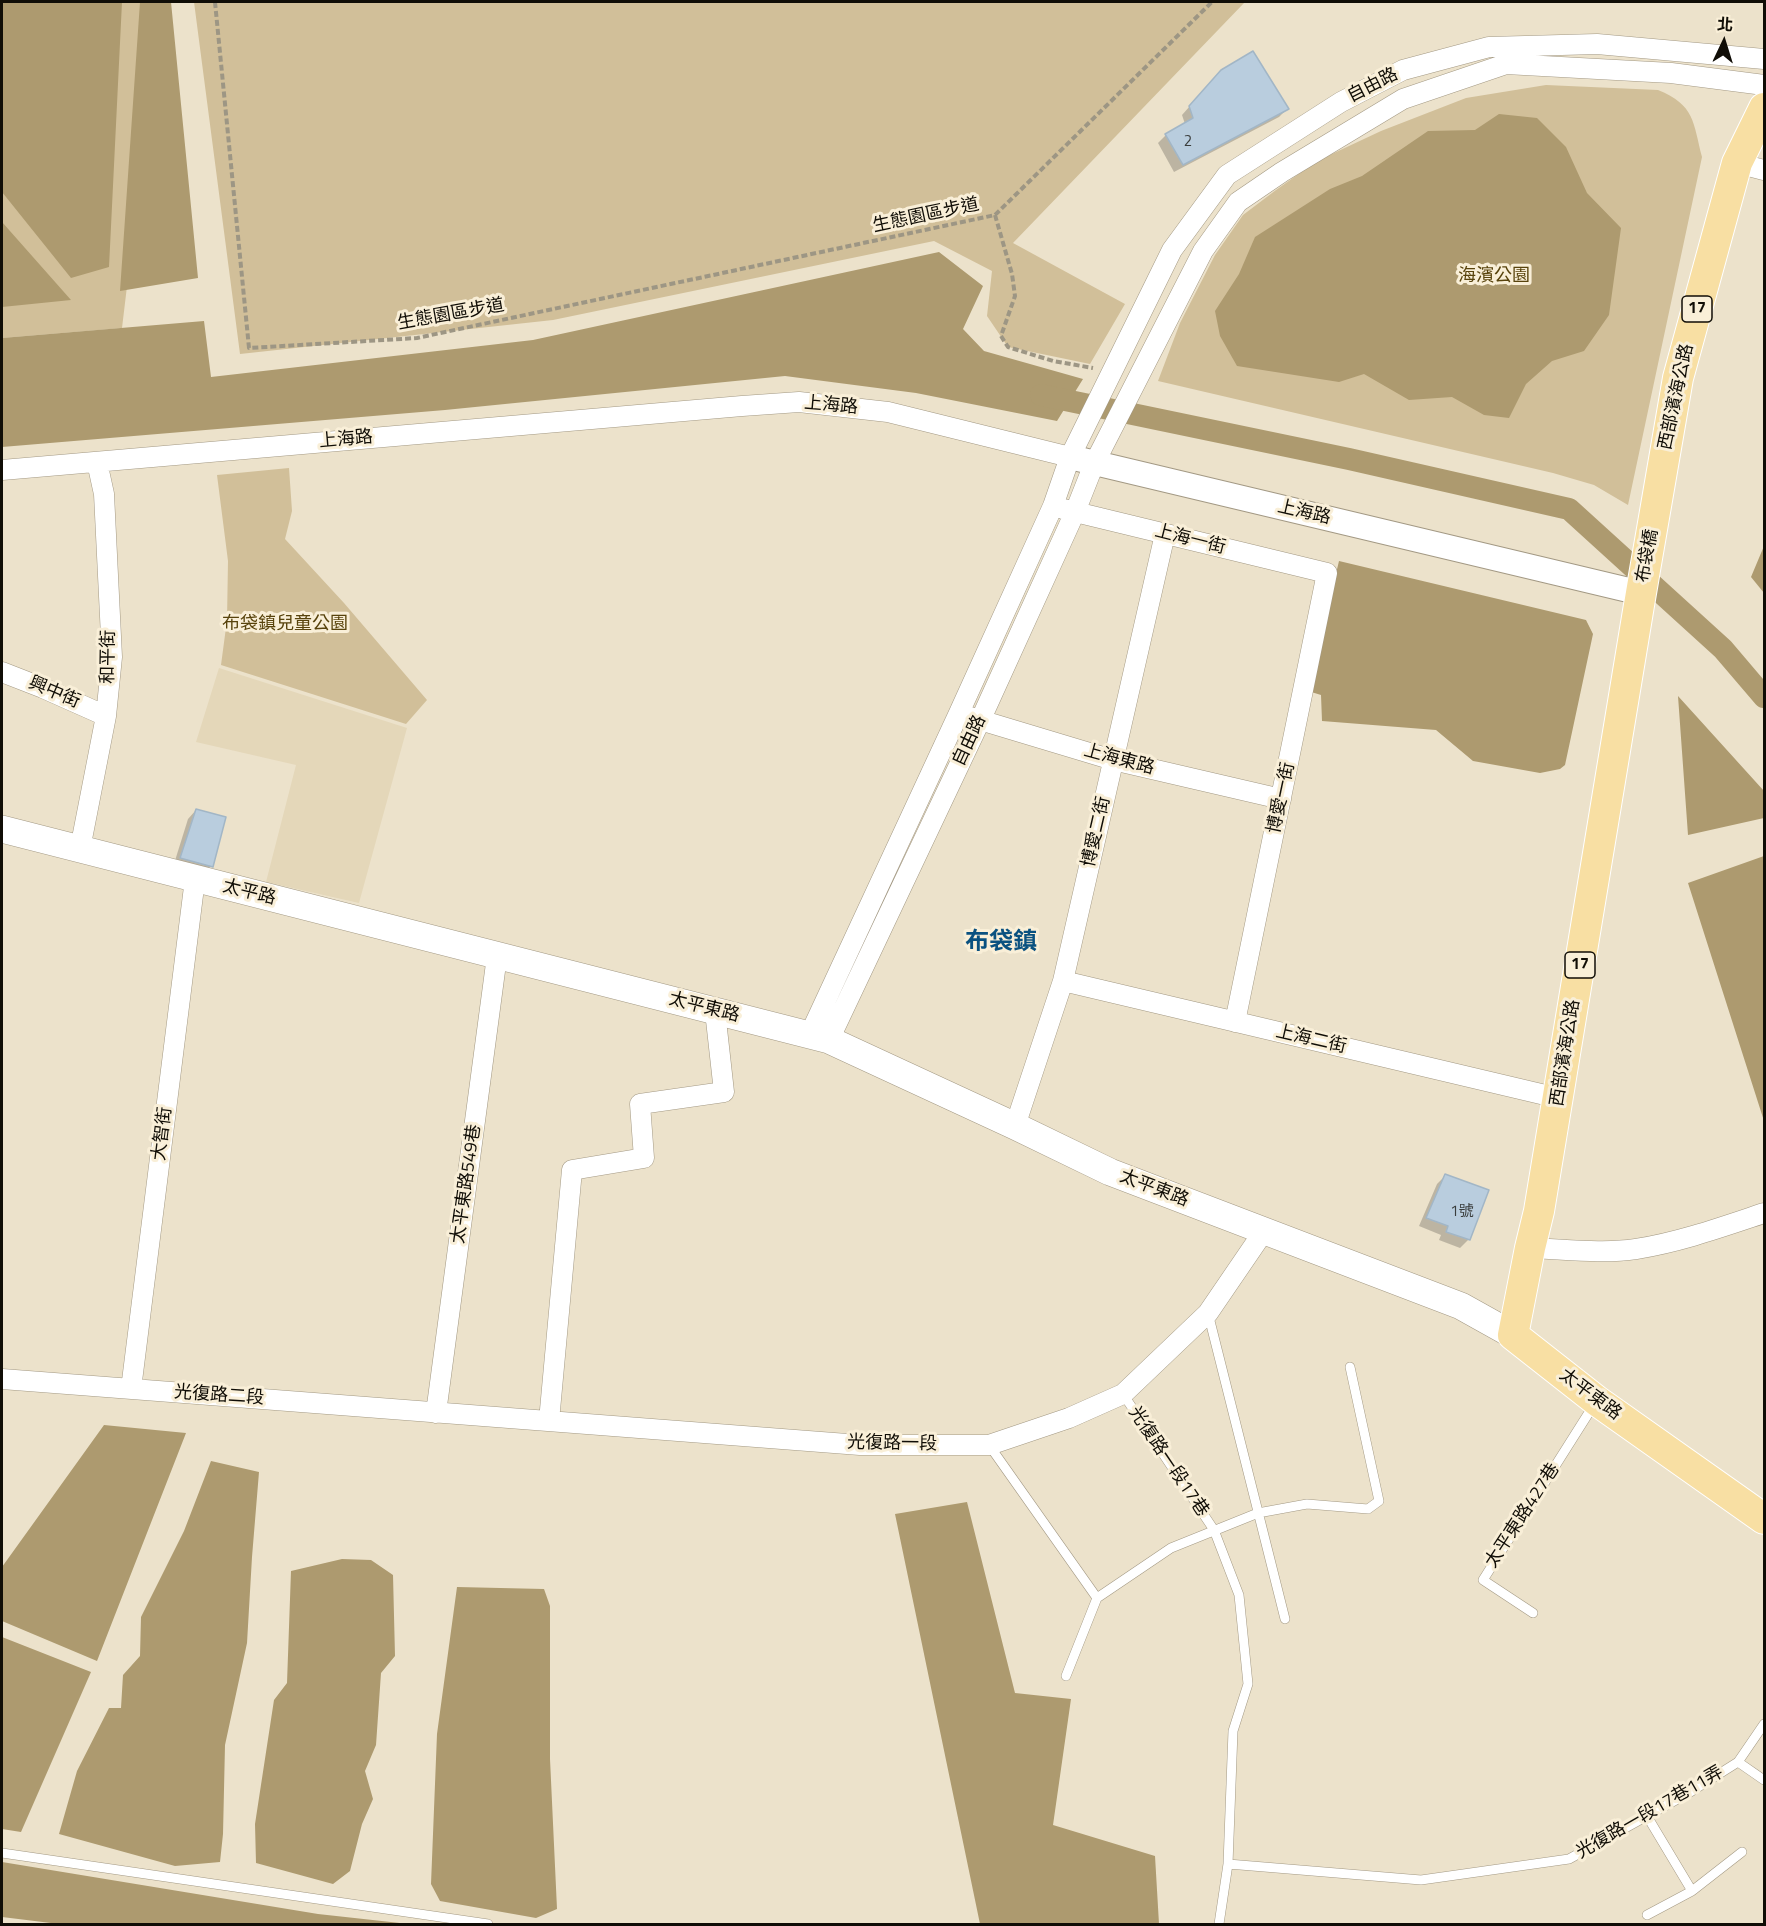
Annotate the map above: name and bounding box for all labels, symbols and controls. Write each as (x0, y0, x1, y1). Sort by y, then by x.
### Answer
north arrow (1694, 12, 1754, 72)
text: 北 (1716, 12, 1734, 37)
street label: 自由路 (1344, 64, 1402, 108)
house number: 2 (1184, 133, 1192, 151)
street label: 生態園區步道 (871, 194, 981, 238)
park label: 海濱公園 (1458, 266, 1530, 288)
street label: 生態園區步道 (396, 295, 506, 335)
road number: 17 (1682, 296, 1712, 322)
street label: 西部濱海公路 (1655, 342, 1699, 452)
street label: 上海路 (803, 393, 859, 419)
street label: 上海路 (318, 427, 374, 453)
street label: 上海路 (1275, 496, 1333, 530)
street label: 上海一街 (1152, 521, 1228, 559)
street label: 布袋橋 (1633, 528, 1663, 584)
park label: 布袋鎮兒童公園 (222, 614, 348, 636)
street label: 和平街 (98, 630, 120, 684)
street label: 興中街 (25, 673, 83, 713)
street label: 自由路 (949, 712, 991, 770)
street label: 上海東路 (1081, 740, 1157, 780)
street label: 博愛一街 (1264, 761, 1300, 835)
street label: 博愛二街 (1078, 794, 1116, 870)
street label: 太平路 (220, 876, 278, 910)
district label: 布袋鎮 (965, 929, 1037, 957)
road number: 17 (1565, 952, 1595, 978)
street label: 太平東路 (666, 989, 742, 1027)
street label: 西部濱海公路 (1547, 998, 1585, 1108)
street label: 上海二街 (1273, 1021, 1349, 1059)
street label: 大智街 (149, 1106, 177, 1162)
street label: 太平東路549巷 (448, 1123, 486, 1245)
street label: 太平東路 (1117, 1166, 1191, 1212)
house number: 1號 (1450, 1203, 1474, 1221)
street label: 太平東路 (1555, 1365, 1625, 1425)
street label: 光復路二段 (173, 1382, 265, 1410)
street label: 光復路一段17巷 (1123, 1403, 1213, 1521)
street label: 光復路一段 (847, 1432, 937, 1456)
street label: 太平東路427巷 (1481, 1460, 1565, 1572)
street label: 光復路一段17巷11弄 (1573, 1762, 1727, 1864)

